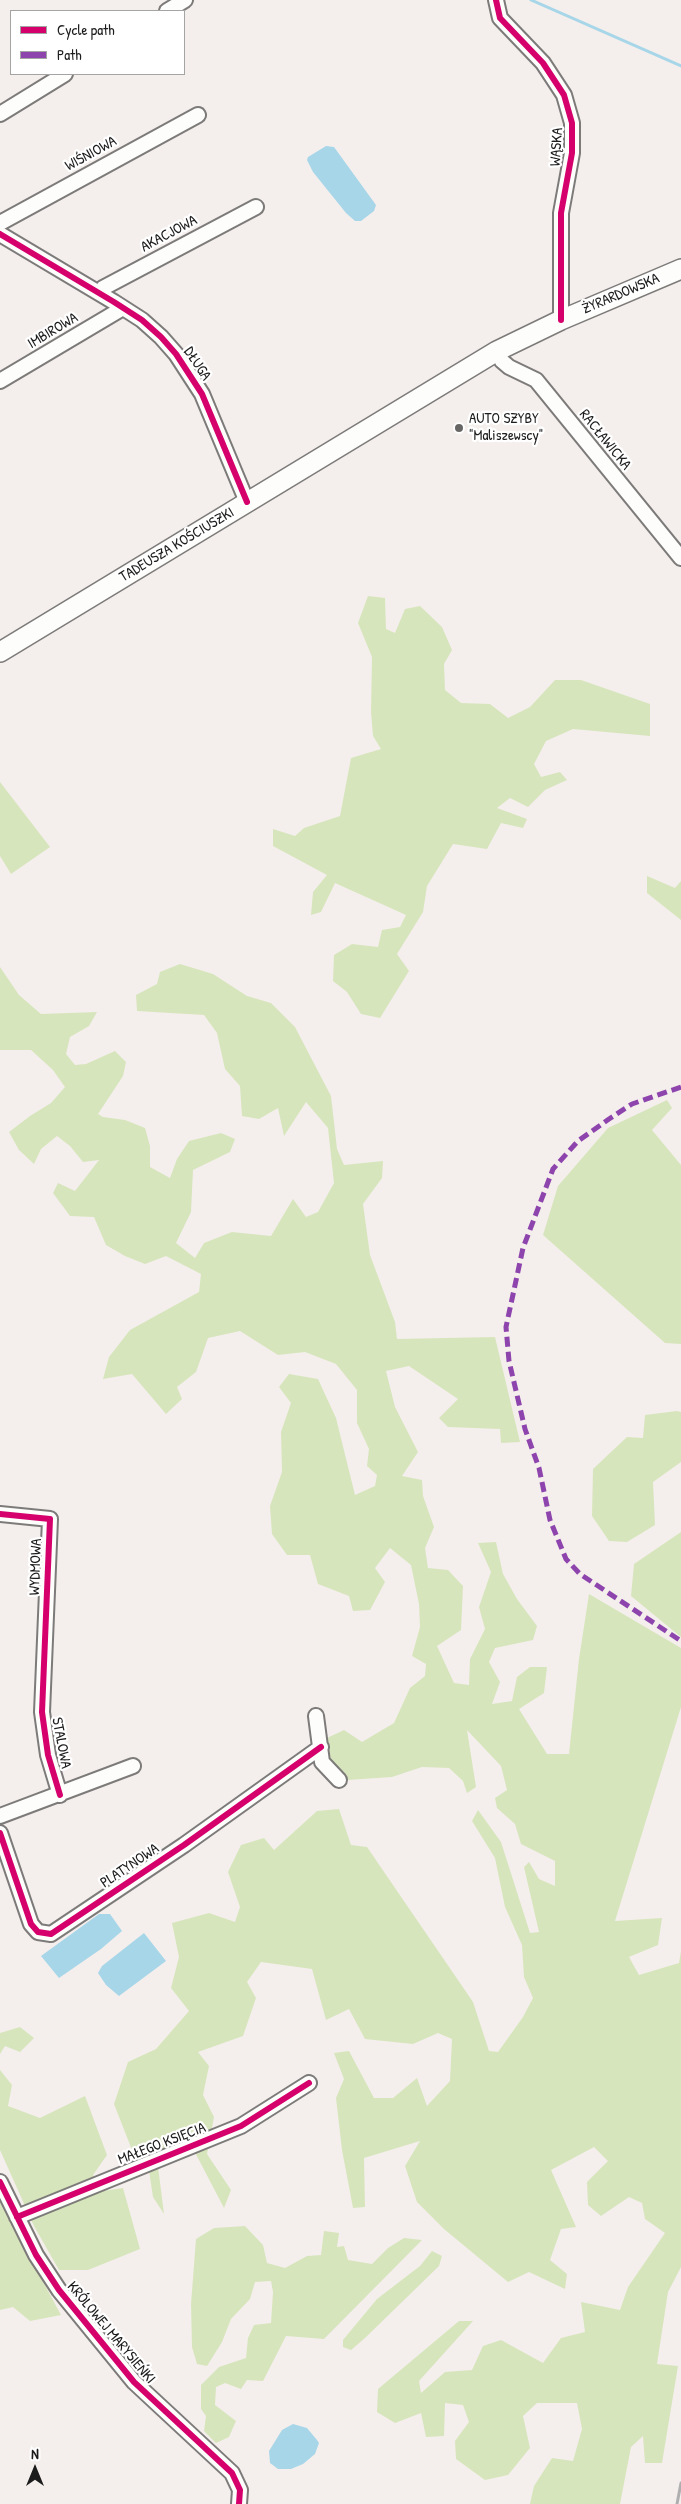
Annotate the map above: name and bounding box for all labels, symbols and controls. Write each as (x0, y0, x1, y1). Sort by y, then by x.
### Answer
legend (10, 10, 185, 75)
text: Cycle path (57, 19, 115, 40)
text: Path (57, 44, 82, 65)
street label: WĄSKA (547, 127, 567, 167)
street label: WIŚNIOWA (62, 133, 120, 175)
street label: AKACJOWA (138, 212, 200, 256)
street label: ŻYRARDOWSKA (580, 270, 662, 318)
street label: IMBIROWA (25, 309, 81, 353)
street label: DŁUGA (179, 344, 215, 384)
street label: RACŁAWICKA (575, 406, 635, 474)
place label: AUTO SZYBY "Maliszewscy" (469, 410, 543, 445)
marker: AUTO SZYBY "Maliszewscy" (453, 422, 465, 434)
street label: TADEUSZA KOŚCIUSZKI (116, 504, 238, 586)
street label: WYDMOWA (26, 1538, 46, 1596)
street label: STALOWA (47, 1716, 75, 1770)
street label: PLATYNOWA (97, 1840, 163, 1892)
street label: MAŁEGO KSIĘCIA (116, 2119, 208, 2169)
street label: KRÓLOWEJ MARYSIEŃKI (63, 2278, 159, 2388)
north arrow (10, 2444, 60, 2494)
text: N (31, 2444, 39, 2463)

